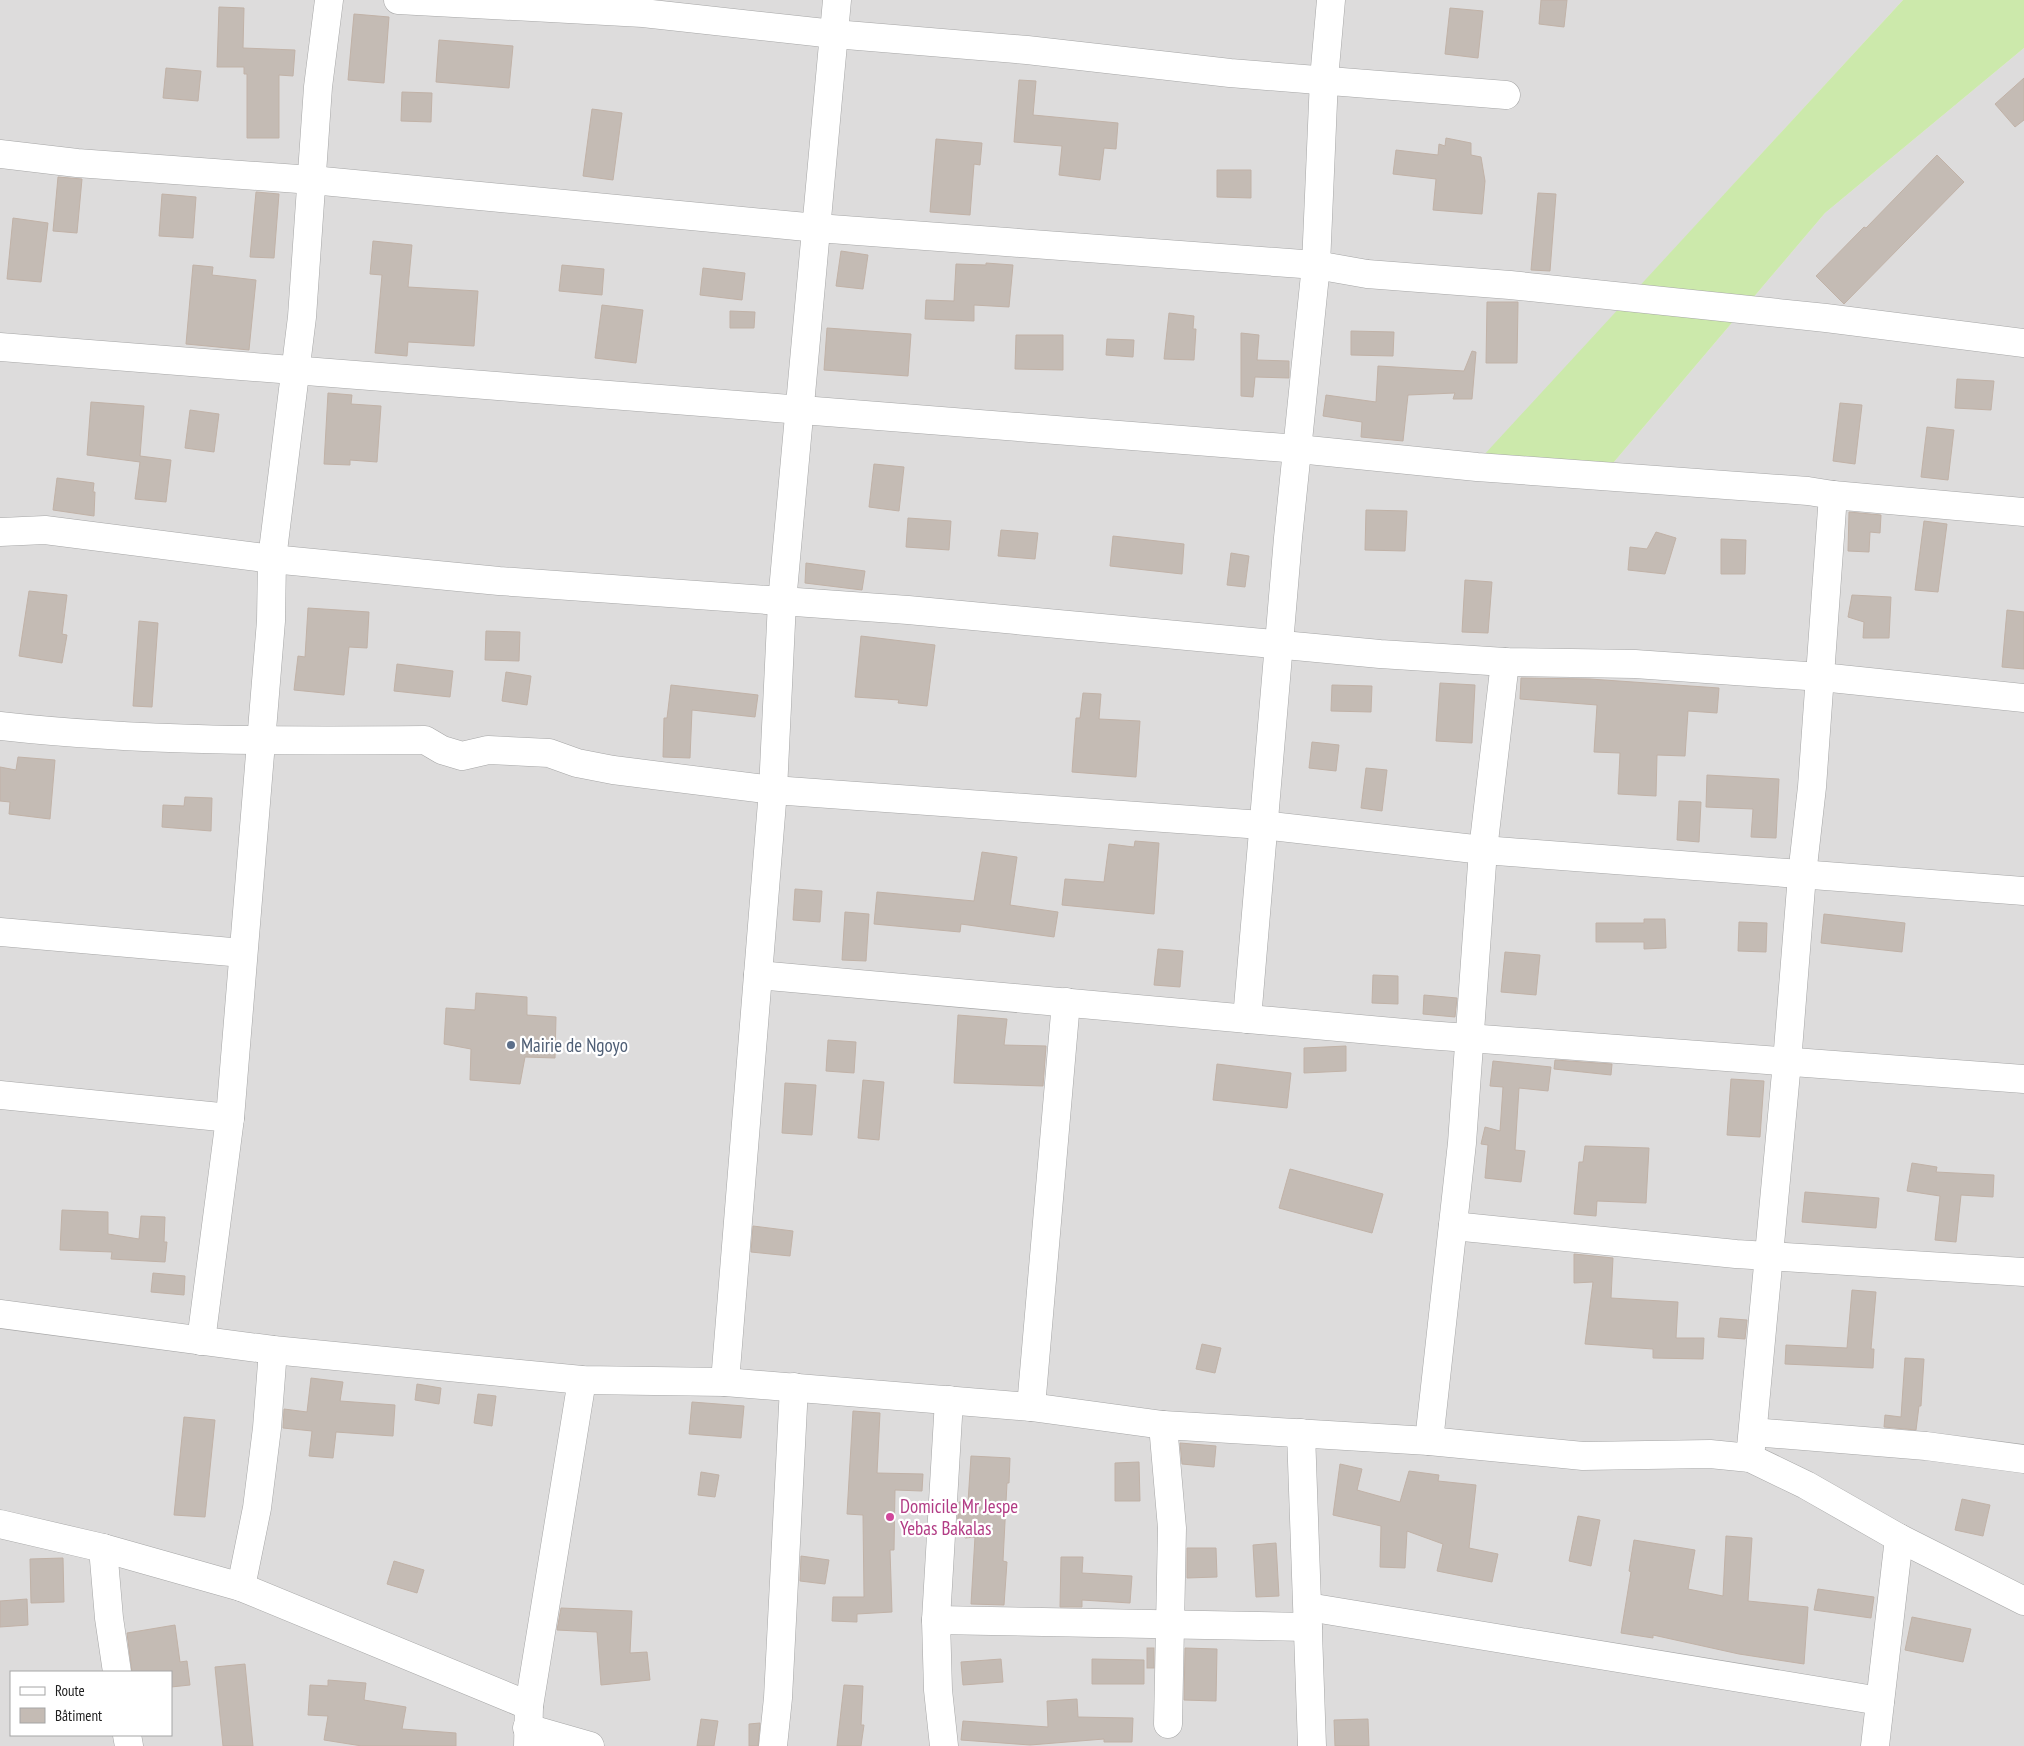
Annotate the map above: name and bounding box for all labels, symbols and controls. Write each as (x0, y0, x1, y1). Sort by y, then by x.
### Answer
place label: Mairie de Ngoyo (521, 1033, 628, 1057)
marker: Mairie de Ngoyo (505, 1039, 517, 1051)
place label: Domicile Mr Jespe Yebas Bakalas (900, 1494, 1018, 1540)
marker: Domicile Mr Jespe Yebas Bakalas (884, 1511, 896, 1523)
legend (10, 1671, 172, 1736)
text: Route (55, 1681, 85, 1700)
text: Bâtiment (55, 1706, 102, 1725)

